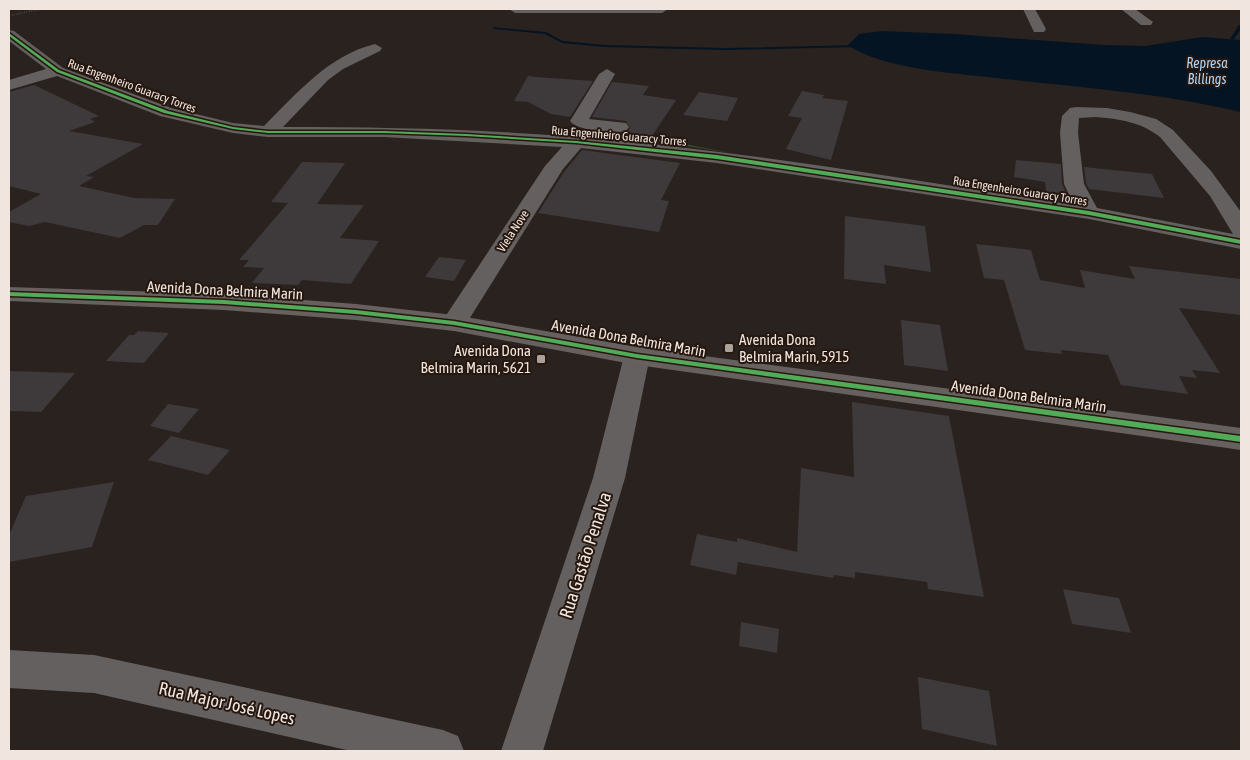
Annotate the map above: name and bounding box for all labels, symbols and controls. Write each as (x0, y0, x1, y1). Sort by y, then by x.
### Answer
water label: Represa Billings (1186, 55, 1228, 87)
street label: Rua Engenheiro Guaracy Torres (66, 56, 198, 116)
street label: Rua Engenheiro Guaracy Torres (551, 123, 687, 149)
street label: Rua Engenheiro Guaracy Torres (952, 173, 1088, 209)
street label: Viela Nove (494, 207, 532, 255)
street label: Avenida Dona Belmira Marin (147, 277, 303, 303)
street label: Avenida Dona Belmira Marin (551, 316, 707, 360)
place label: Avenida Dona Belmira Marin, 5915 (739, 331, 849, 365)
place label: Avenida Dona Belmira Marin, 5621 (421, 342, 531, 376)
marker: Avenida Dona Belmira Marin, 5915 (723, 342, 735, 354)
marker: Avenida Dona Belmira Marin, 5621 (535, 353, 547, 365)
street label: Avenida Dona Belmira Marin (950, 377, 1108, 415)
street label: Rua Gastão Penalva (555, 489, 615, 621)
street label: Rua Major José Lopes (157, 677, 297, 729)

